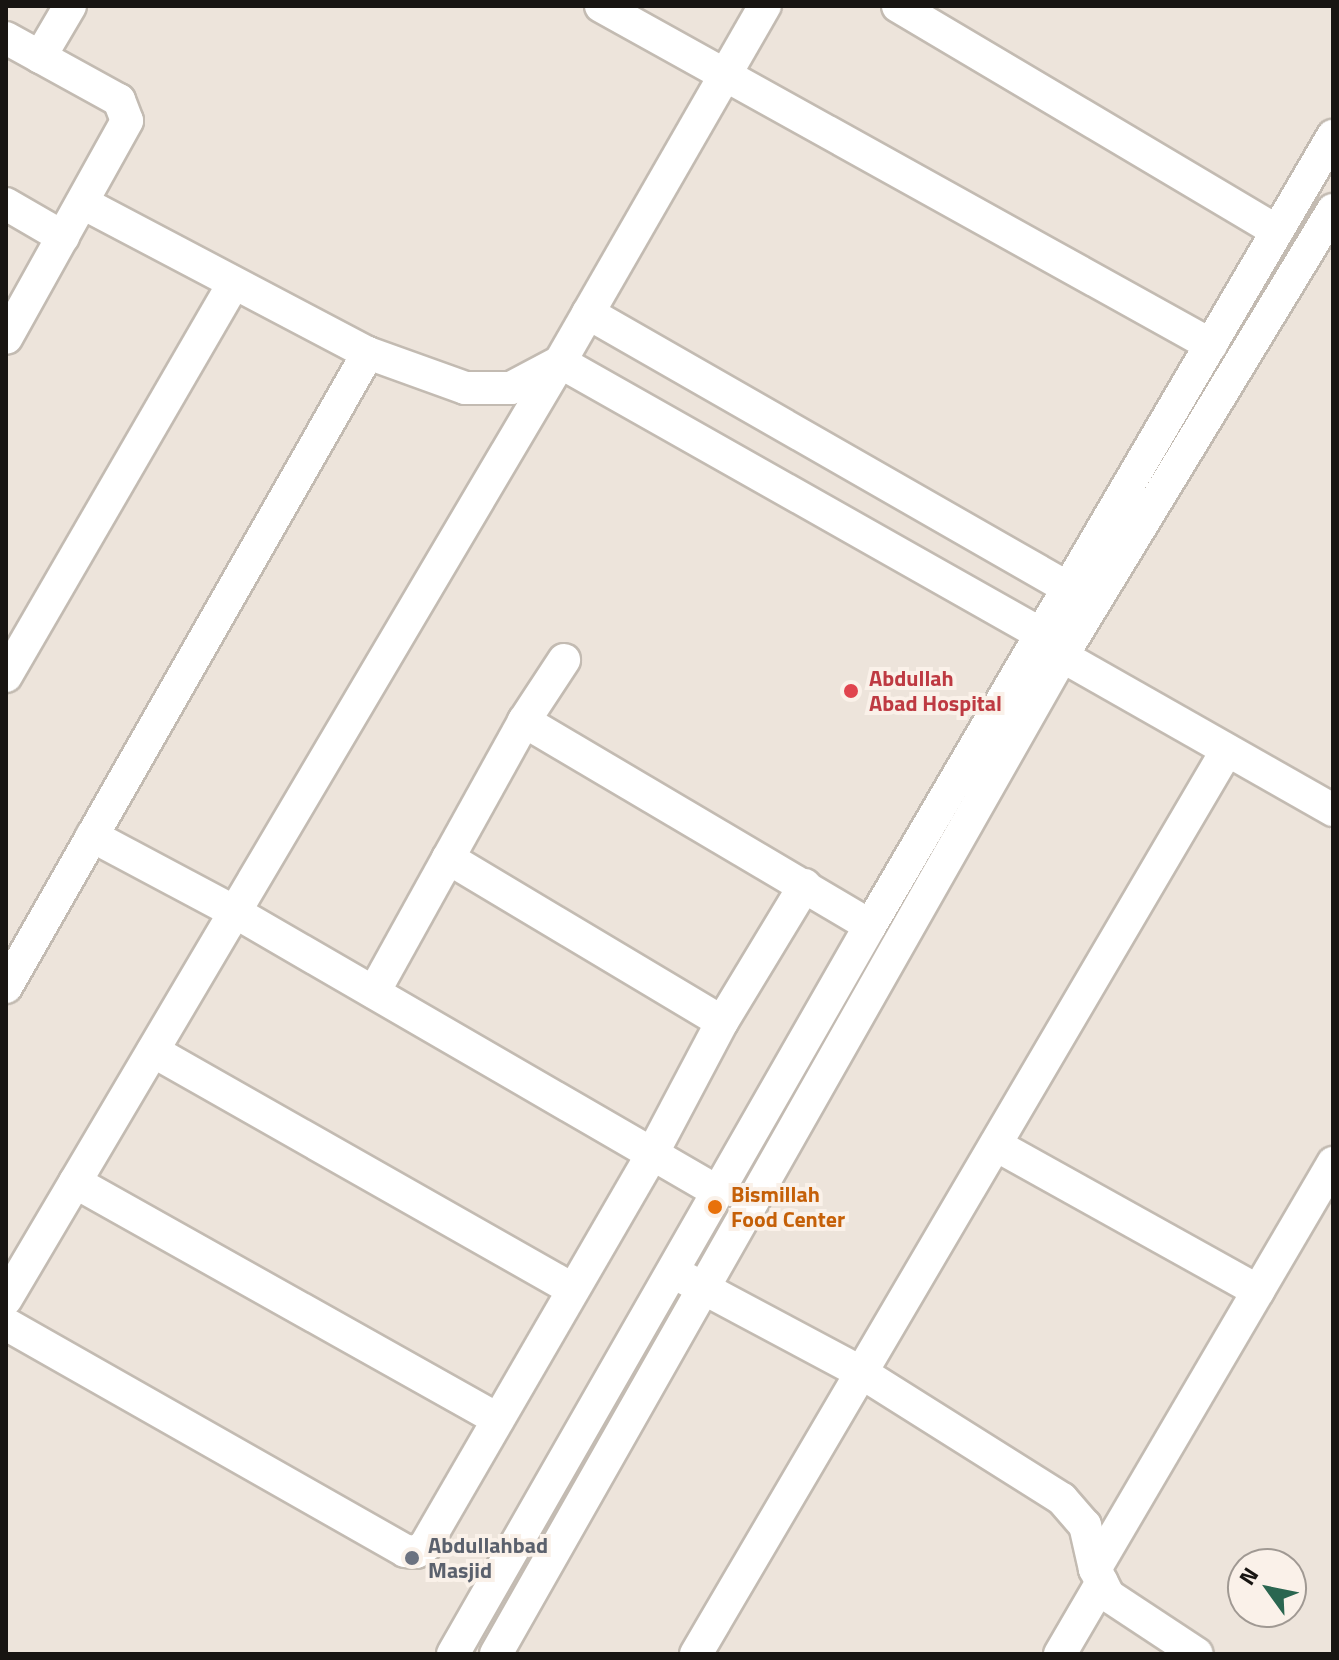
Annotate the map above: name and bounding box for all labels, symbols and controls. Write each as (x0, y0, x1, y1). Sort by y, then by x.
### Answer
place label: Abdullah Abad Hospital (869, 665, 1002, 716)
marker: Abdullah Abad Hospital (840, 680, 862, 702)
place label: Bismillah Food Center (731, 1181, 845, 1232)
marker: Bismillah Food Center (706, 1198, 724, 1216)
place label: Abdullahbad Masjid (428, 1532, 548, 1584)
north arrow (1227, 1548, 1307, 1628)
marker: Abdullahbad Masjid (403, 1549, 421, 1567)
text: N (1230, 1560, 1267, 1592)

